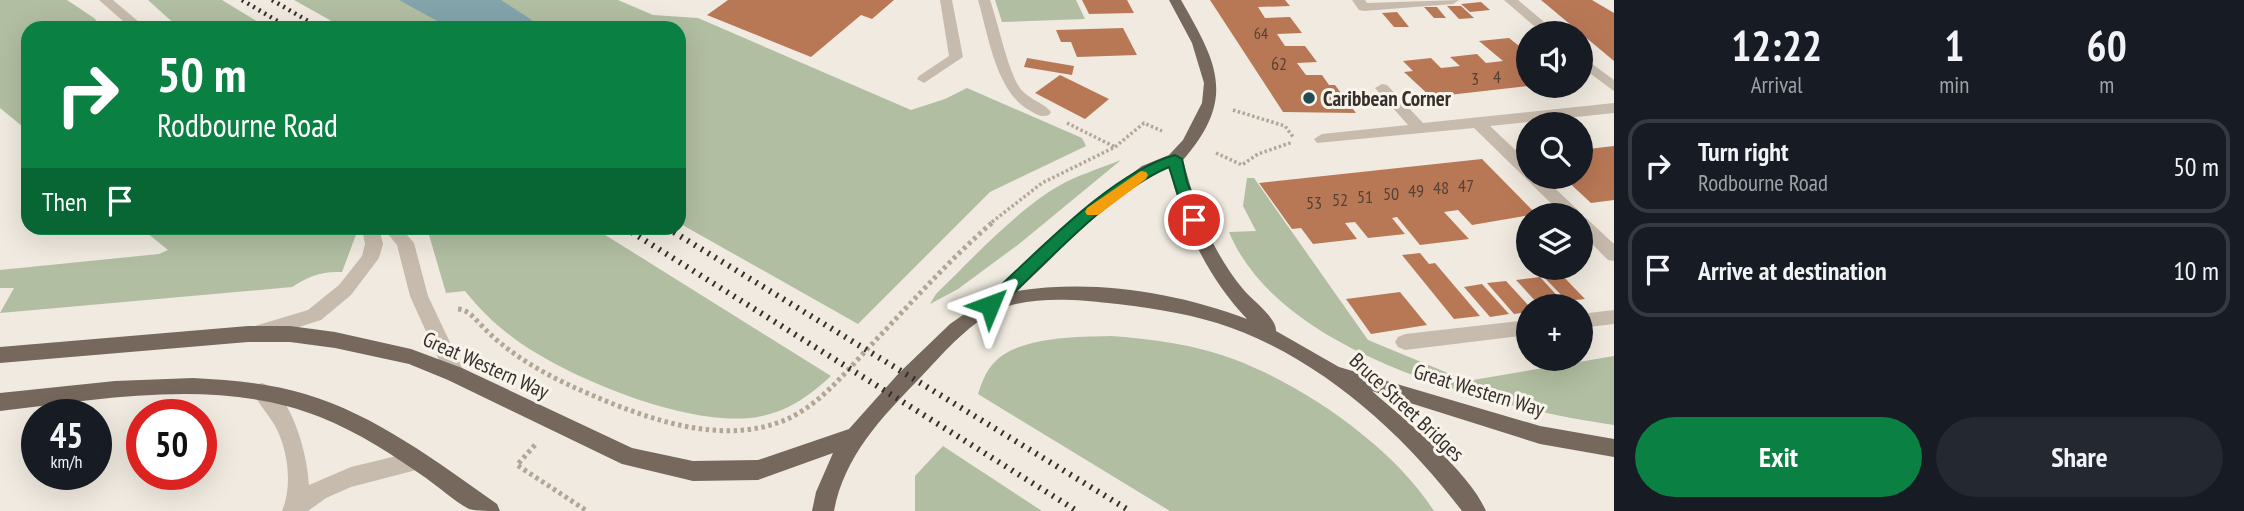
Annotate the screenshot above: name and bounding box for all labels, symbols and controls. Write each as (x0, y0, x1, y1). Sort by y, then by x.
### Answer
text: 12:22 (1731, 18, 1822, 73)
text: 1 (1944, 18, 1964, 73)
text: 60 (2087, 18, 2127, 73)
map controls (1516, 21, 1593, 371)
button: sound (1516, 21, 1593, 98)
house number: 64 (1254, 23, 1268, 43)
text: 50 m (157, 42, 246, 106)
icon: right (42, 49, 133, 140)
house number: 62 (1271, 52, 1287, 75)
house number: 4 (1493, 65, 1501, 88)
house number: 3 (1471, 67, 1479, 90)
text: Arrival (1751, 70, 1803, 99)
text: min (1939, 70, 1969, 99)
text: m (2099, 70, 2114, 99)
place label: Caribbean Corner (1323, 85, 1452, 112)
marker: Caribbean Corner (1301, 90, 1317, 106)
text: Rodbourne Road (157, 104, 338, 146)
button: search (1516, 112, 1593, 189)
text: Turn right (1698, 135, 1789, 168)
icon: right (1639, 147, 1677, 185)
text: 50 m (2173, 150, 2219, 183)
text: Rodbourne Road (1698, 168, 1828, 197)
house number: 47 (1458, 174, 1474, 197)
house number: 48 (1433, 176, 1449, 199)
house number: 49 (1408, 179, 1424, 202)
icon: arrive (101, 182, 139, 220)
house number: 50 (1383, 182, 1399, 205)
text: Then (42, 185, 87, 218)
house number: 51 (1357, 185, 1373, 208)
house number: 52 (1332, 188, 1348, 211)
pin (1164, 190, 1224, 250)
house number: 53 (1306, 191, 1322, 214)
icon: arrive (1175, 201, 1213, 239)
button: layers (1516, 203, 1593, 280)
icon: arrive (1639, 251, 1677, 289)
text: Arrive at destination (1698, 254, 1887, 287)
text: 10 m (2173, 254, 2219, 287)
position arrow (953, 268, 1027, 342)
button: + (1516, 294, 1593, 371)
street label: Great Western Way (419, 325, 553, 405)
street label: Bruce Street Bridges (1344, 347, 1470, 467)
street label: Great Western Way (1410, 357, 1548, 423)
speed limit sign: 50 (126, 399, 217, 490)
text: 45 (50, 412, 83, 458)
button: Exit (1635, 417, 1922, 497)
button: Share (1936, 417, 2223, 497)
text: km/h (51, 450, 82, 473)

